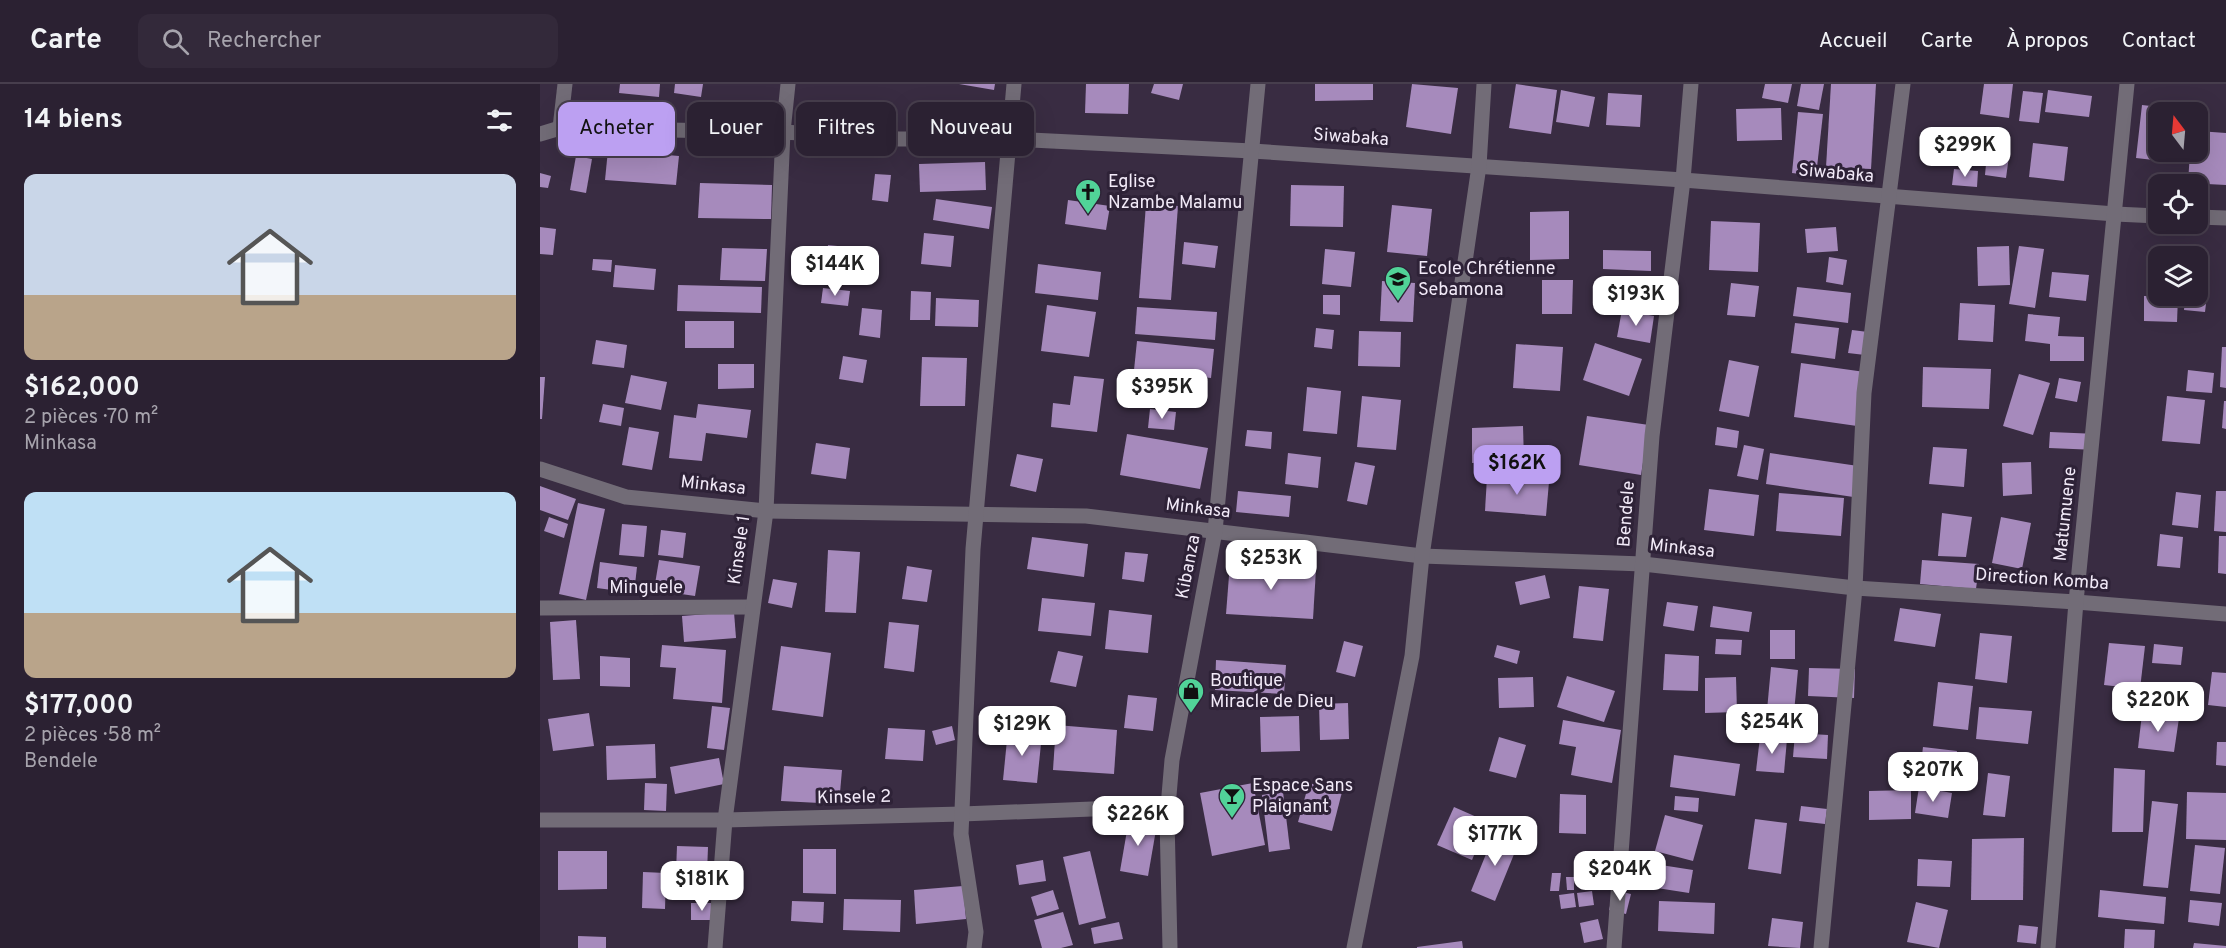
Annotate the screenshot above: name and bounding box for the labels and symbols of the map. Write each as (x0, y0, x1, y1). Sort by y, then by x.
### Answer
north arrow (2148, 102, 2208, 162)
street label: Siwabaka (1312, 124, 1390, 152)
pin: $299K (1923, 127, 2007, 178)
street label: Siwabaka (1797, 159, 1875, 189)
place label: Eglise Nzambe Malamu (1108, 171, 1242, 215)
church icon: Eglise Nzambe Malamu (1073, 177, 1103, 215)
pin: $144K (793, 246, 877, 297)
place label: Ecole Chrétienne Sebamona (1418, 258, 1556, 302)
school or university icon: Ecole Chrétienne Sebamona (1383, 264, 1413, 302)
pin: $193K (1594, 276, 1678, 327)
pin: $395K (1120, 369, 1204, 420)
pin: $162K (1475, 445, 1559, 496)
street label: Matumuene (2050, 466, 2082, 562)
street label: Minkasa (679, 471, 747, 501)
street label: Bendele (1613, 480, 1641, 548)
street label: Minkasa (1164, 494, 1232, 524)
street label: Kinsele 1 (724, 514, 756, 586)
street label: Kibanza (1171, 533, 1207, 601)
street label: Minkasa (1648, 534, 1716, 564)
pin: $253K (1229, 540, 1313, 591)
street label: Direction Komba (1974, 564, 2110, 596)
street label: Minguele (609, 577, 683, 600)
place label: Boutique Miracle de Dieu (1210, 670, 1334, 714)
shop icon: Boutique Miracle de Dieu (1176, 676, 1206, 714)
pin: $220K (2116, 682, 2200, 733)
pin: $254K (1730, 704, 1814, 755)
pin: $129K (980, 706, 1064, 757)
pin: $207K (1891, 752, 1975, 803)
place label: Espace Sans Plaignant (1252, 775, 1353, 819)
bar icon: Espace Sans Plaignant (1217, 781, 1247, 819)
street label: Kinsele 2 (817, 786, 891, 810)
pin: $226K (1096, 796, 1180, 847)
pin: $177K (1453, 816, 1537, 867)
pin: $204K (1578, 851, 1662, 902)
pin: $181K (660, 861, 744, 912)

